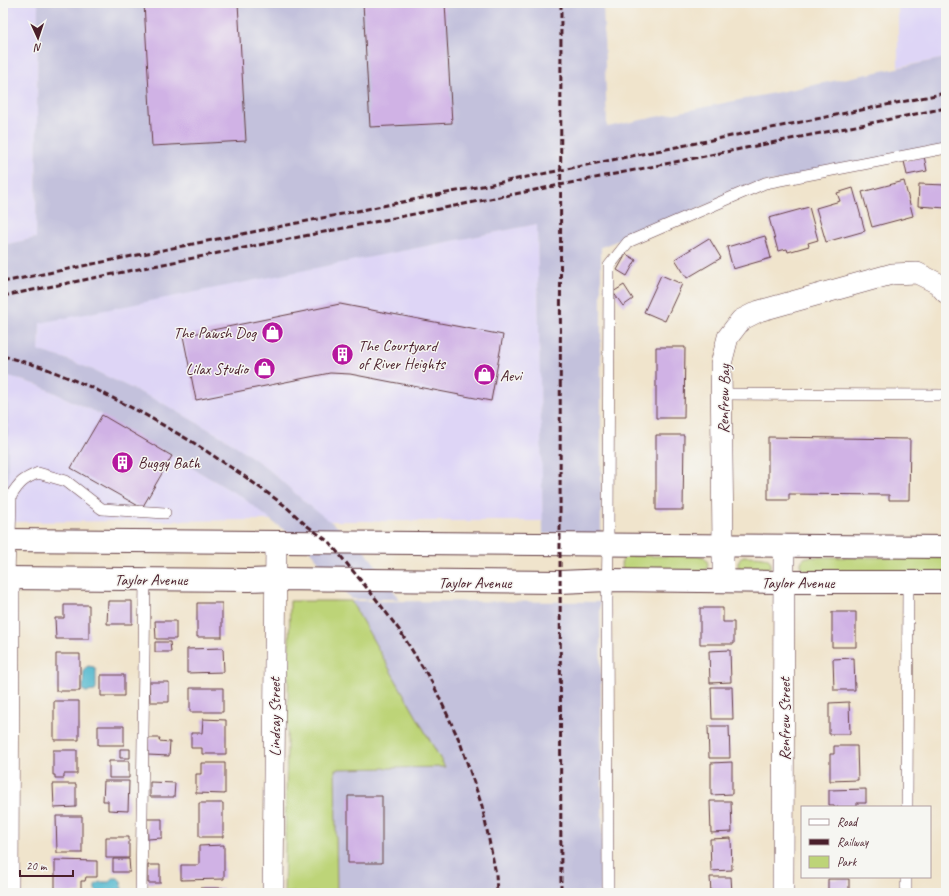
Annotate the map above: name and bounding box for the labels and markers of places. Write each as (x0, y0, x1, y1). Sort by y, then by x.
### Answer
shop icon: The Pawsh Dog (259, 319, 285, 345)
place label: The Pawsh Dog (173, 323, 257, 343)
place label: The Courtyard of River Heights (358, 336, 446, 374)
building icon: The Courtyard of River Heights (330, 341, 356, 367)
shop icon: Lilax Studio (251, 355, 277, 381)
place label: Lilax Studio (186, 359, 250, 379)
shop icon: Aevi (472, 362, 498, 388)
place label: Aevi (500, 366, 524, 386)
building icon: Buggy Bath (109, 449, 135, 475)
place label: Buggy Bath (138, 453, 201, 473)

